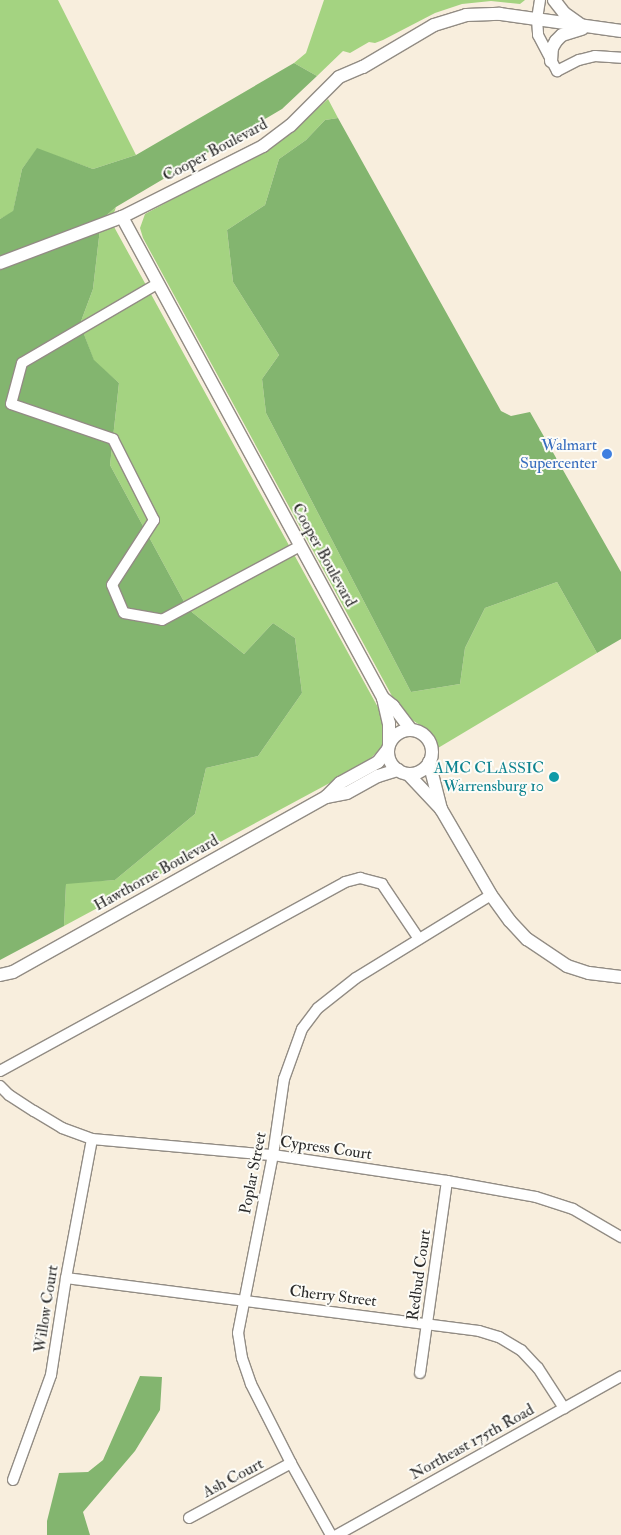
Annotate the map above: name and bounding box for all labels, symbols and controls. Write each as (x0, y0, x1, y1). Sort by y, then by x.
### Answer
street label: Cooper Boulevard (159, 114, 271, 186)
place label: Walmart Supercenter (520, 435, 597, 473)
marker: Walmart Supercenter (601, 448, 613, 460)
street label: Cooper Boulevard (288, 500, 360, 610)
place label: AMC CLASSIC Warrensburg 10 (434, 758, 544, 796)
marker: AMC CLASSIC Warrensburg 10 (548, 771, 560, 783)
street label: Hawthorne Boulevard (90, 831, 222, 915)
street label: Poplar Street (236, 1130, 270, 1216)
street label: Cypress Court (279, 1132, 373, 1164)
street label: Redbud Court (403, 1228, 435, 1322)
street label: Willow Court (30, 1264, 62, 1354)
street label: Cherry Street (288, 1281, 378, 1311)
street label: Northeast 175th Road (407, 1400, 537, 1484)
street label: Ash Court (199, 1454, 267, 1502)

